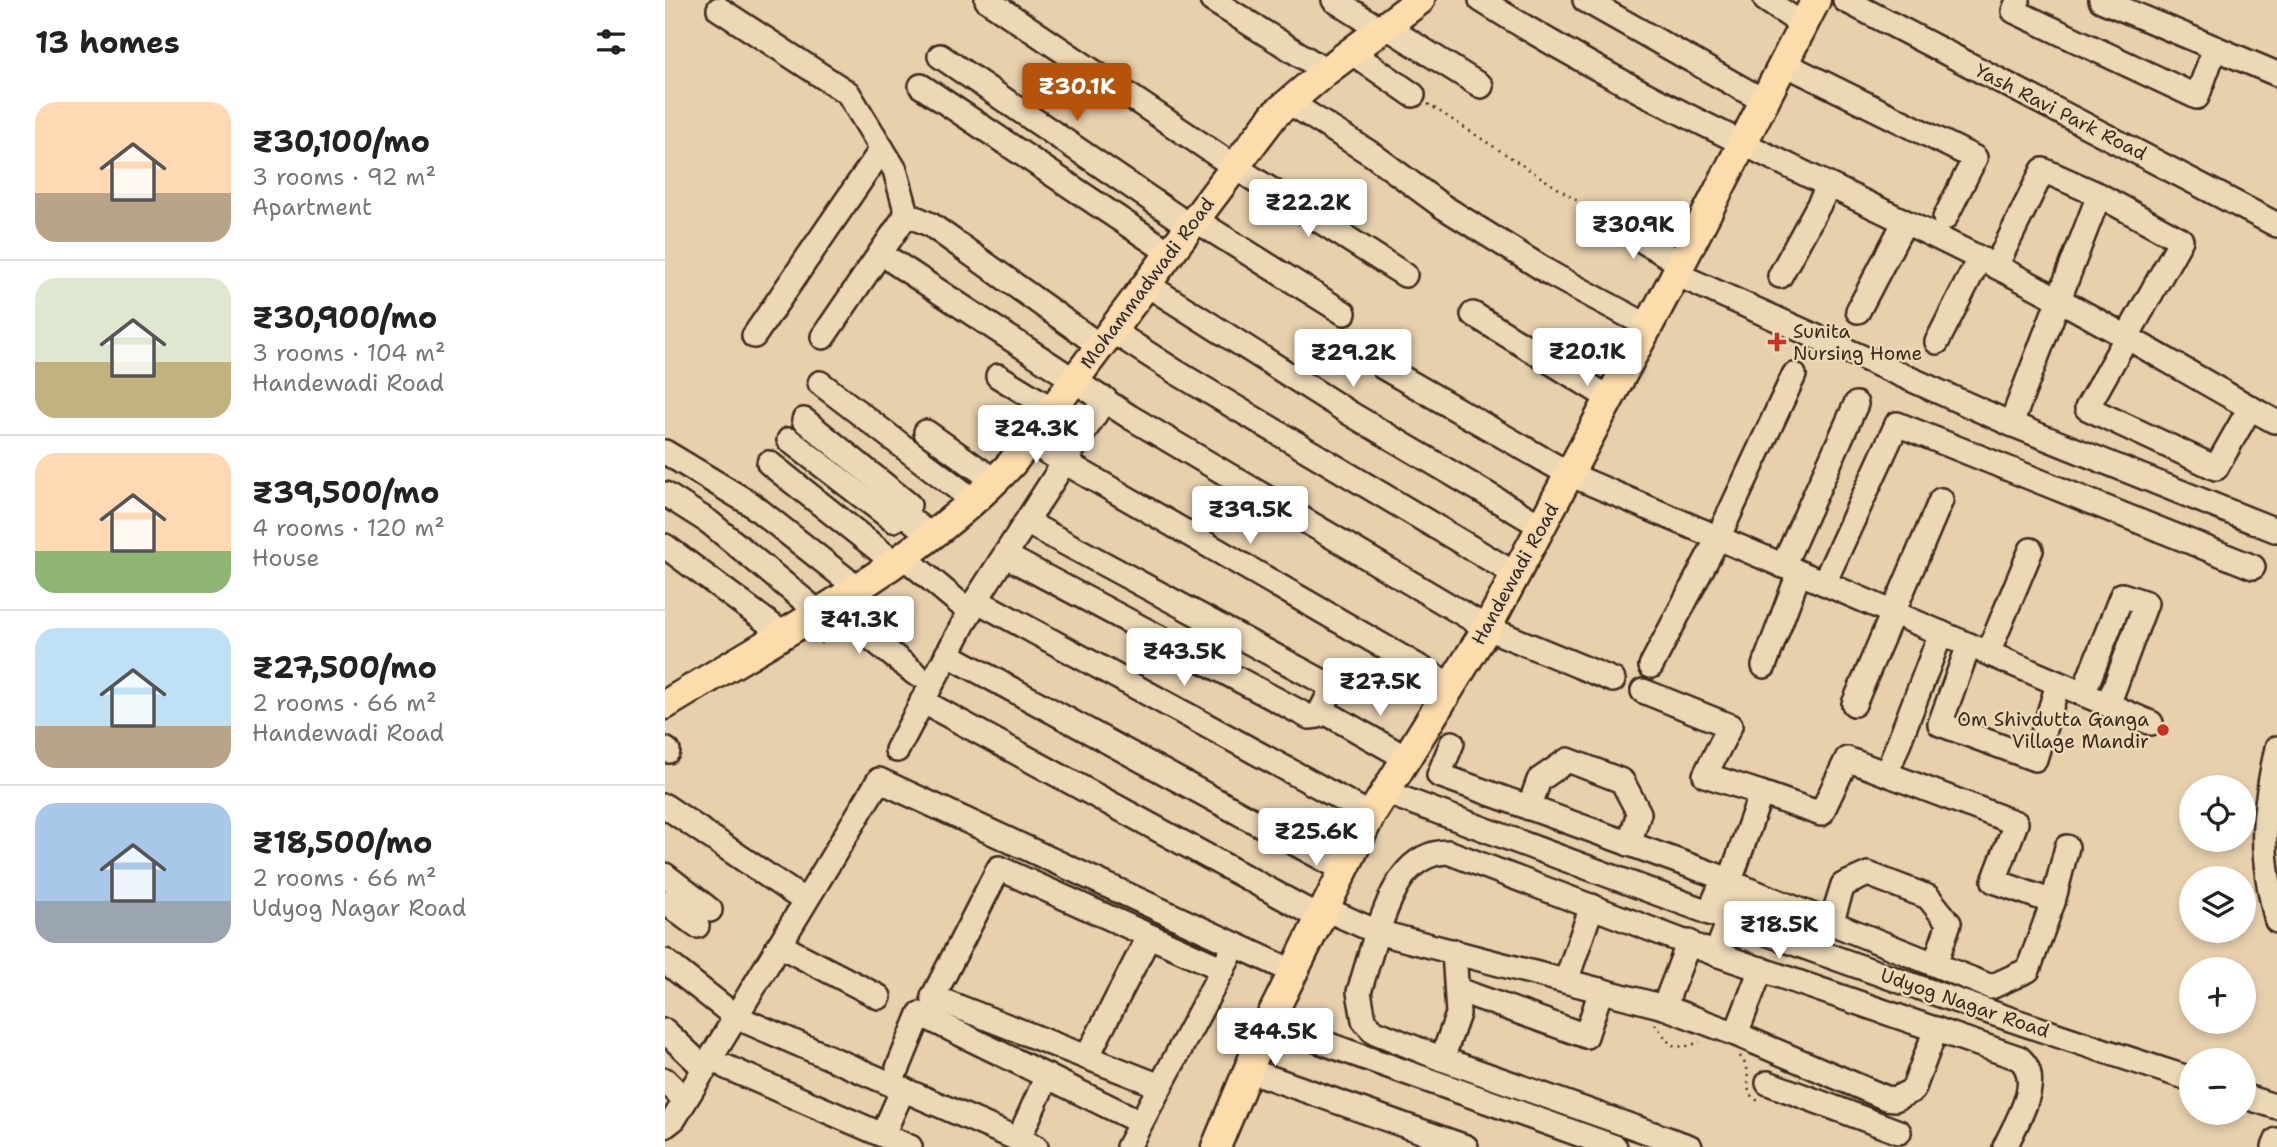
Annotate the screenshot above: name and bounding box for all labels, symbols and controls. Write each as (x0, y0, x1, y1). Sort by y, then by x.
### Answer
text: 13 homes (35, 22, 180, 63)
icon: filters (592, 23, 630, 61)
street label: Yash Ravi Park Road (1971, 58, 2151, 166)
pin: ₹30.1K (1020, 64, 1134, 123)
text: ₹30.1K (1038, 71, 1116, 101)
text: ₹30,100/mo (252, 121, 430, 162)
icon: home (91, 130, 175, 214)
text: 3 rooms · 92 m² (252, 162, 436, 192)
pin: ₹22.2K (1251, 180, 1365, 239)
text: ₹22.2K (1265, 187, 1351, 217)
text: Apartment (252, 192, 372, 222)
street label: Mohammadwadi Road (1074, 192, 1220, 374)
pin: ₹30.9K (1576, 202, 1690, 261)
text: ₹30.9K (1592, 209, 1674, 239)
text: ₹30,900/mo (252, 297, 437, 338)
icon: home (91, 306, 175, 390)
place label: Sunita Nursing Home (1793, 319, 1922, 366)
pin: ₹20.1K (1530, 328, 1644, 388)
pin: ₹29.2K (1296, 330, 1410, 389)
marker: Sunita Nursing Home (1767, 332, 1787, 352)
text: ₹20.1K (1548, 336, 1626, 366)
text: ₹29.2K (1310, 337, 1396, 367)
text: 3 rooms · 104 m² (252, 338, 445, 368)
text: Handewadi Road (252, 368, 444, 398)
pin: ₹24.3K (979, 406, 1093, 465)
text: ₹24.3K (994, 413, 1078, 443)
text: ₹39,500/mo (252, 472, 439, 513)
icon: home (91, 481, 175, 565)
pin: ₹39.5K (1193, 486, 1307, 546)
text: ₹39.5K (1208, 494, 1292, 524)
street label: Handewadi Road (1466, 499, 1564, 649)
text: 4 rooms · 120 m² (252, 513, 445, 543)
text: House (252, 543, 320, 573)
pin: ₹41.3K (802, 596, 916, 656)
text: ₹41.3K (820, 604, 898, 634)
pin: ₹43.5K (1127, 628, 1241, 688)
text: ₹43.5K (1142, 636, 1226, 666)
text: ₹27,500/mo (252, 647, 437, 688)
icon: home (91, 656, 175, 740)
pin: ₹27.5K (1323, 658, 1437, 718)
text: ₹27.5K (1339, 666, 1421, 696)
text: 2 rooms · 66 m² (252, 688, 437, 718)
place label: Om Shivdutta Ganga Village Mandir (1957, 707, 2149, 754)
text: Handewadi Road (252, 718, 444, 748)
marker: Om Shivdutta Ganga Village Mandir (2155, 722, 2171, 738)
map controls (2179, 775, 2256, 1125)
button: locate (2179, 775, 2256, 852)
pin: ₹25.6K (1259, 808, 1373, 868)
text: ₹25.6K (1274, 816, 1358, 846)
text: ₹18,500/mo (252, 822, 432, 863)
icon: home (91, 831, 175, 915)
text: 2 rooms · 66 m² (252, 863, 437, 893)
button: layers (2179, 866, 2256, 943)
text: Udyog Nagar Road (252, 893, 466, 923)
pin: ₹18.5K (1722, 902, 1836, 961)
text: ₹18.5K (1740, 909, 1818, 939)
button: + (2179, 957, 2256, 1034)
street label: Udyog Nagar Road (1877, 962, 2053, 1044)
pin: ₹44.5K (1218, 1009, 1332, 1068)
text: ₹44.5K (1233, 1016, 1317, 1046)
button: − (2179, 1048, 2256, 1125)

